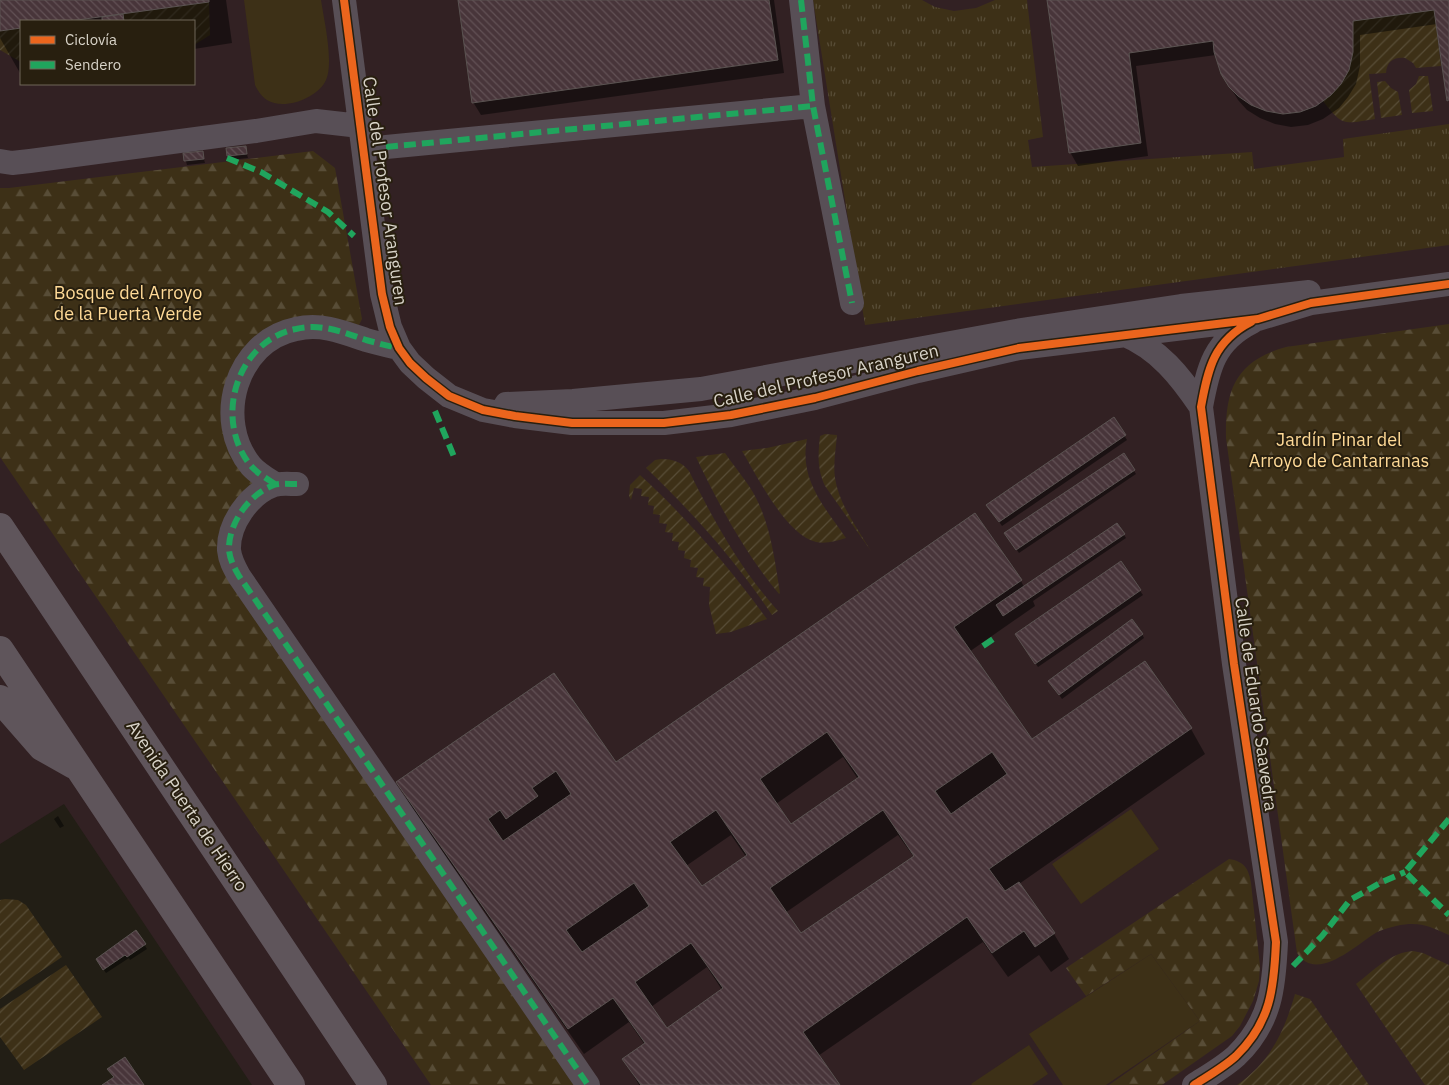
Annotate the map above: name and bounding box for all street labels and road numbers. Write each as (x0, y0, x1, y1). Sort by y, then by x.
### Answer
street label: Calle del Profesor Aranguren (358, 75, 413, 307)
street label: Calle del Profesor Aranguren (711, 338, 941, 413)
street label: Calle de Eduardo Saavedra (1230, 595, 1283, 813)
street label: Avenida Puerta de Hierro (122, 716, 253, 896)

